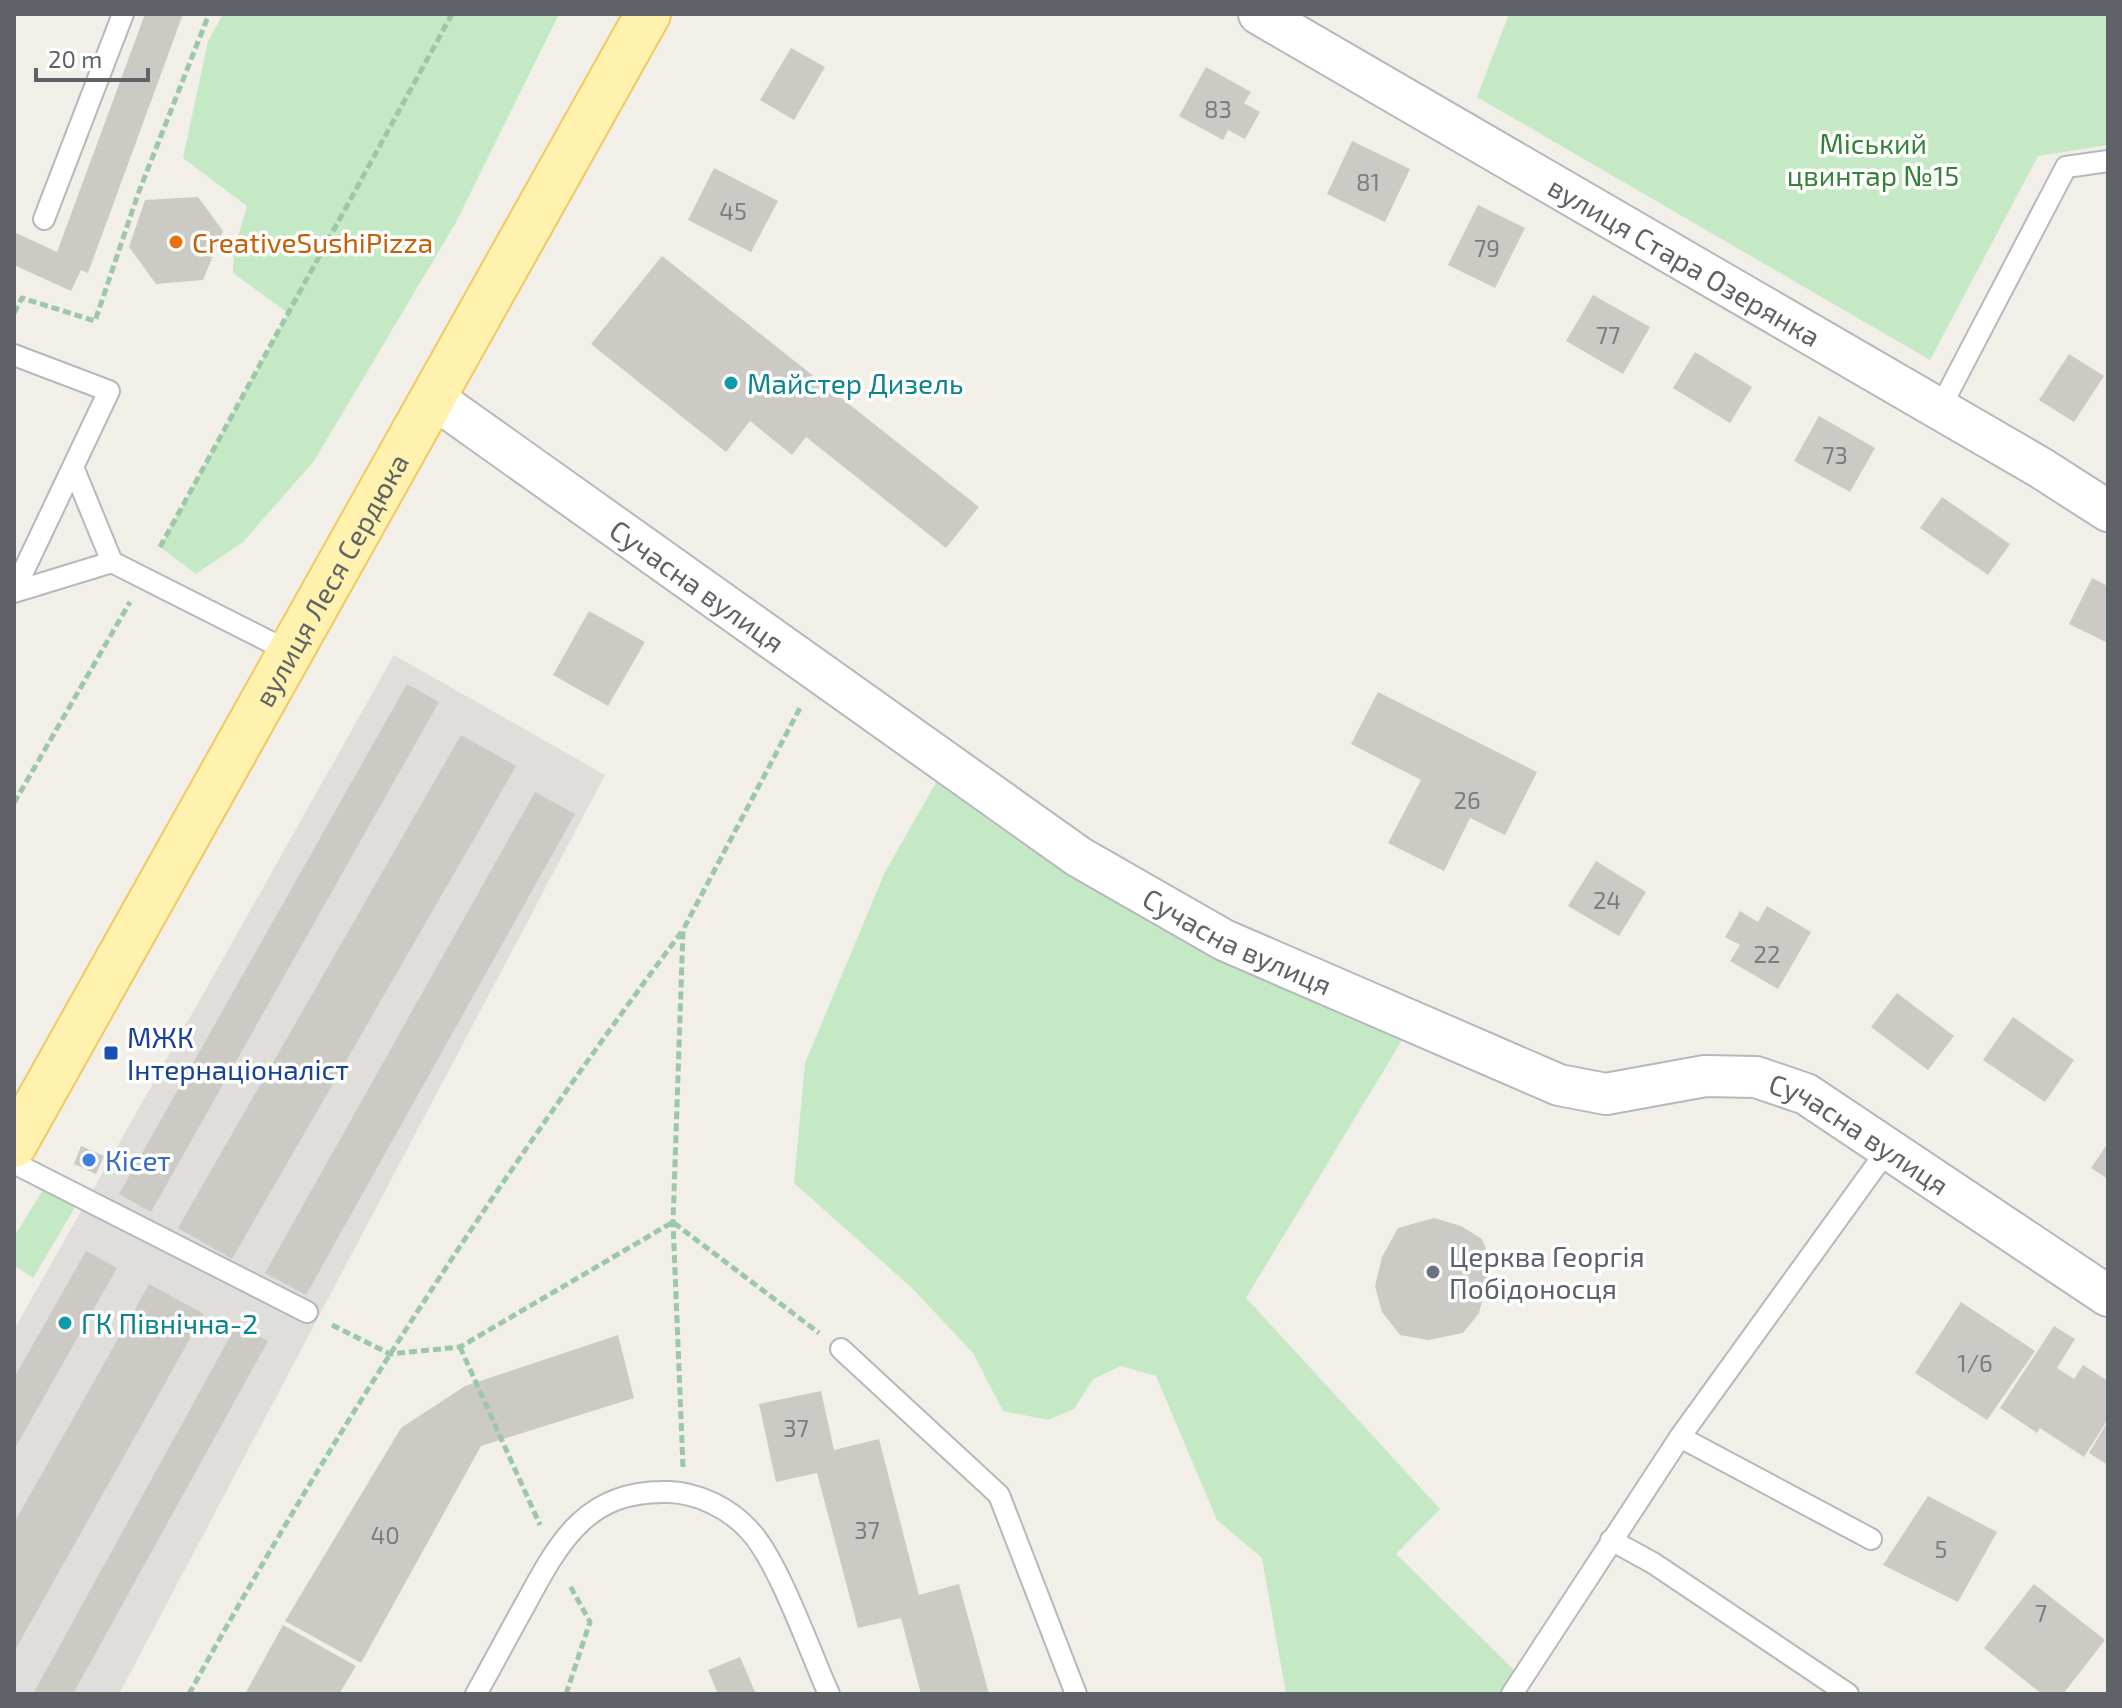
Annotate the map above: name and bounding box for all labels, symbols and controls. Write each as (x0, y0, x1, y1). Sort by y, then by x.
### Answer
scale bar (36, 32, 148, 82)
text: 20 m (48, 44, 102, 73)
house number: 83 (1204, 94, 1232, 123)
park label: Міський цвинтар №15 (1787, 126, 1959, 192)
house number: 81 (1356, 167, 1380, 196)
street label: вулиця Стара Озерянка (1542, 169, 1827, 353)
house number: 45 (719, 196, 747, 225)
place label: CreativeSushiPizza (192, 225, 433, 259)
marker: CreativeSushiPizza (167, 233, 185, 251)
house number: 79 (1474, 233, 1500, 262)
house number: 77 (1596, 320, 1620, 349)
place label: Майстер Дизель (747, 366, 963, 400)
marker: Майстер Дизель (722, 374, 740, 392)
house number: 73 (1822, 440, 1848, 469)
street label: вулиця Леся Сердюка (246, 447, 415, 712)
street label: Сучасна вулиця (604, 512, 791, 659)
house number: 26 (1453, 785, 1481, 814)
street label: Сучасна вулиця (1137, 880, 1337, 1002)
house number: 24 (1593, 885, 1621, 914)
house number: 22 (1754, 939, 1780, 968)
place label: МЖК Інтернаціоналіст (127, 1020, 349, 1086)
marker: МЖК Інтернаціоналіст (102, 1044, 120, 1062)
street label: Сучасна вулиця (1765, 1066, 1955, 1202)
place label: Кісет (105, 1143, 171, 1177)
marker: Кісет (80, 1151, 98, 1169)
place label: Церква Георгія Побідоносця (1449, 1239, 1645, 1305)
marker: Церква Георгія Побідоносця (1424, 1263, 1442, 1281)
place label: ГК Північна-2 (81, 1306, 258, 1340)
marker: ГК Північна-2 (56, 1314, 74, 1332)
house number: 1/6 (1957, 1348, 1993, 1377)
house number: 37 (783, 1413, 809, 1442)
house number: 37 (854, 1515, 880, 1544)
house number: 40 (370, 1520, 400, 1549)
house number: 5 (1935, 1534, 1947, 1563)
house number: 7 (2035, 1598, 2047, 1627)

